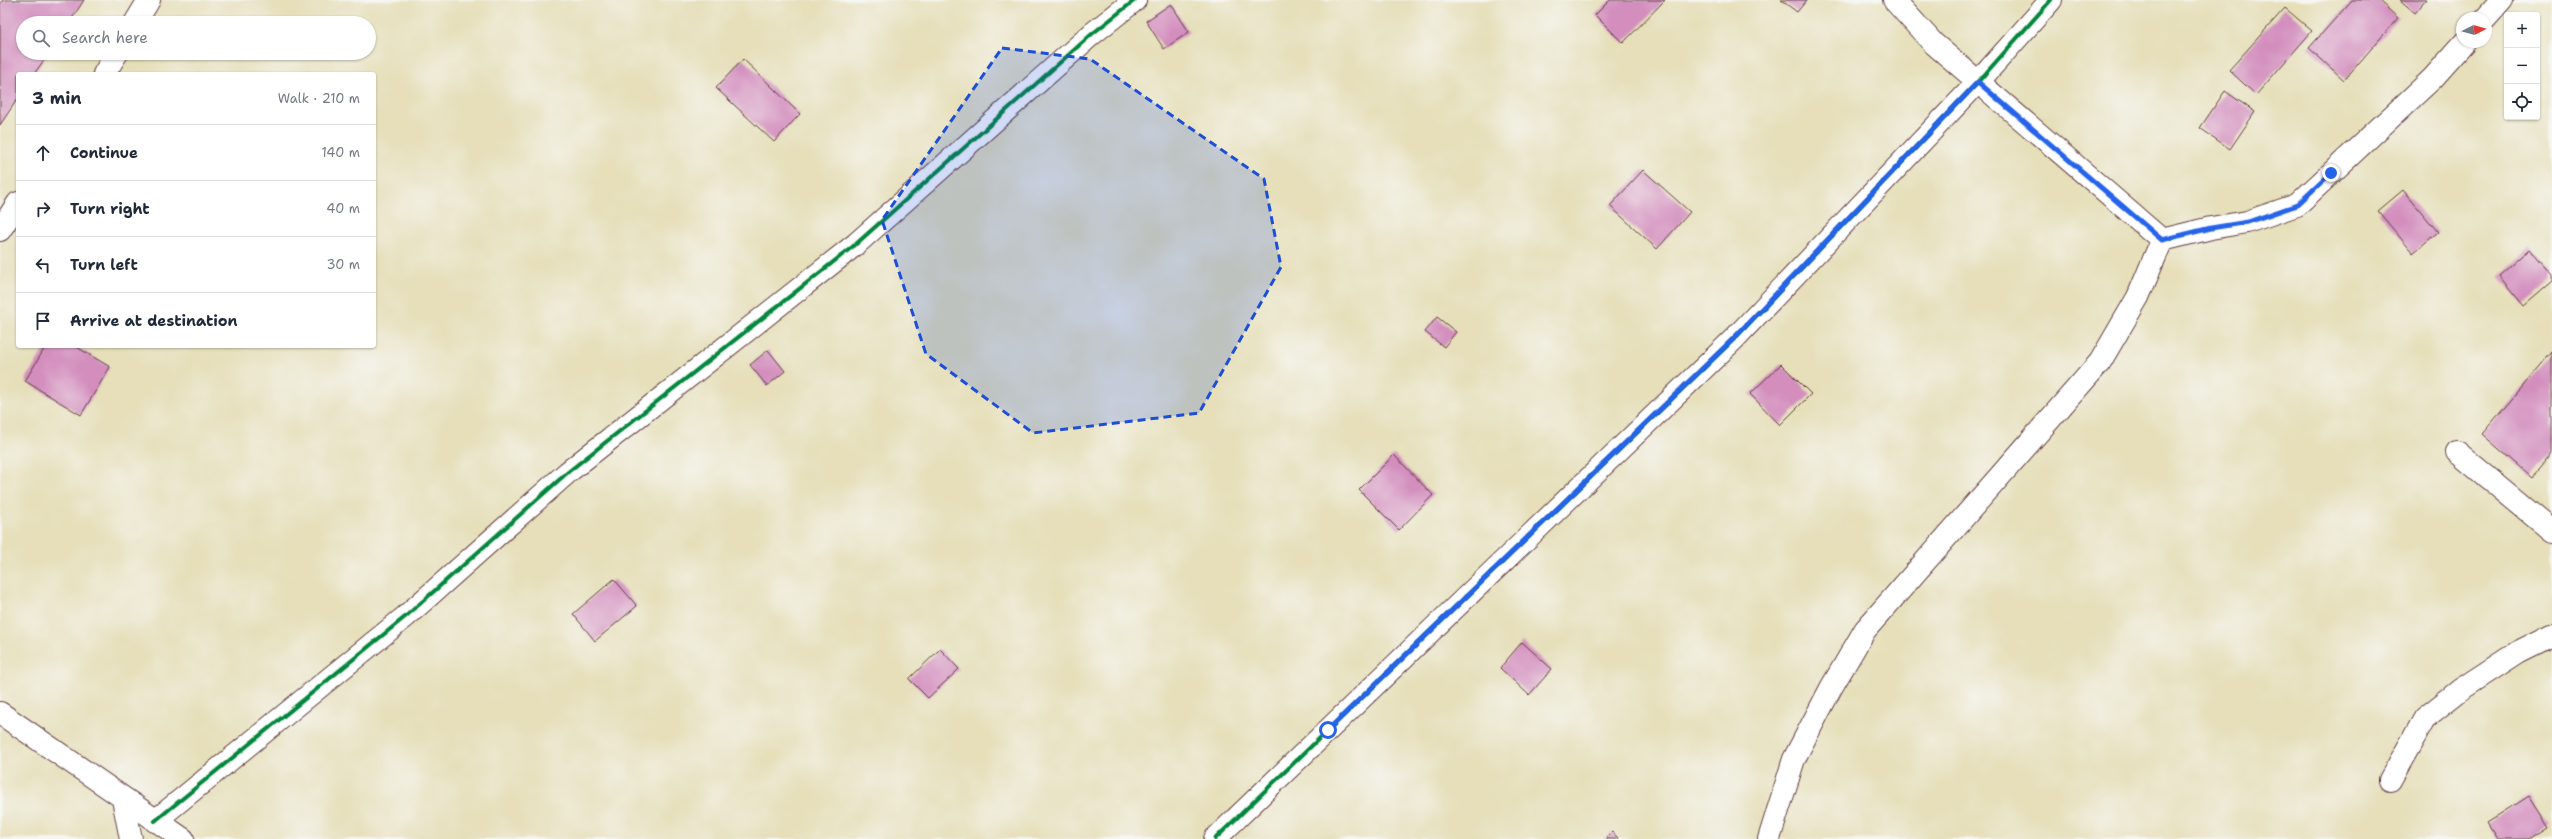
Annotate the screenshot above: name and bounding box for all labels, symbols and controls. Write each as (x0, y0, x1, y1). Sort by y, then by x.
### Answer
north arrow (2456, 12, 2492, 48)
map controls (2504, 12, 2540, 120)
button: + (2504, 12, 2540, 48)
search box (16, 16, 376, 60)
icon: search (30, 27, 52, 49)
text: Search here (62, 28, 148, 48)
button: − (2504, 48, 2540, 84)
button: locate (2504, 84, 2540, 120)
text: 3 min (32, 87, 82, 109)
text: Walk · 210 m (278, 90, 360, 107)
icon: ahead (32, 142, 54, 164)
text: Continue (70, 143, 138, 163)
text: 140 m (321, 144, 360, 161)
route end (2322, 164, 2340, 182)
icon: right (32, 198, 54, 220)
text: Turn right (70, 199, 150, 219)
text: 40 m (326, 200, 360, 217)
icon: left (32, 254, 54, 276)
text: Turn left (70, 255, 138, 275)
text: 30 m (326, 256, 360, 273)
icon: arrive (32, 310, 54, 332)
text: Arrive at destination (70, 311, 238, 331)
route start (1319, 721, 1337, 739)

